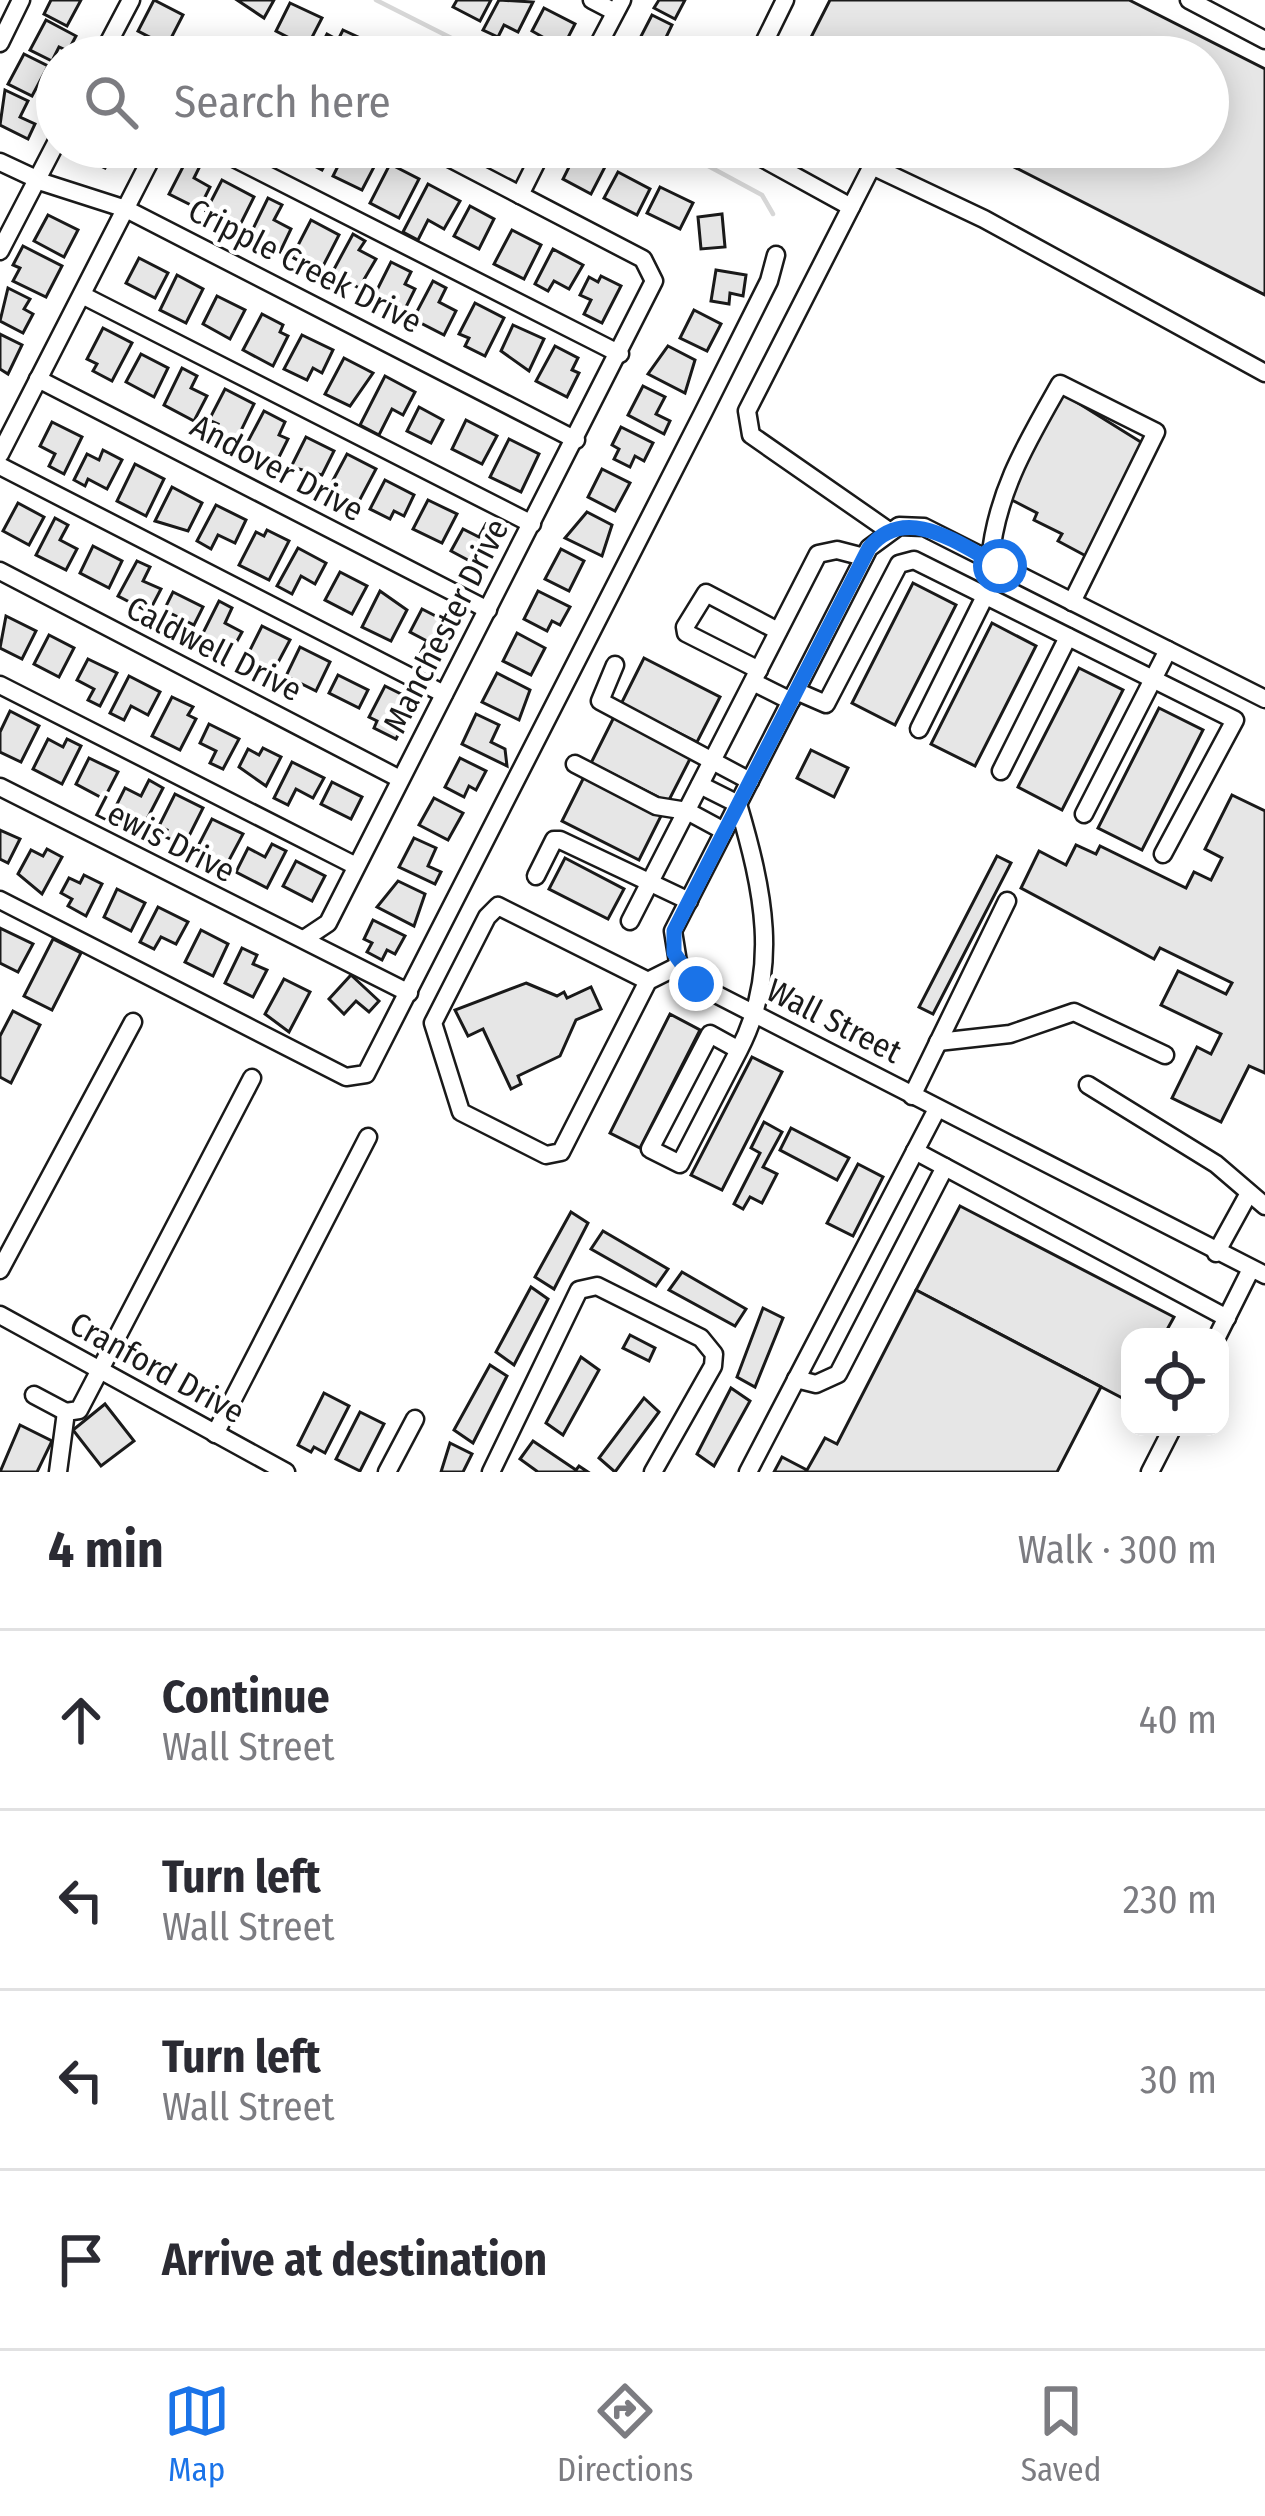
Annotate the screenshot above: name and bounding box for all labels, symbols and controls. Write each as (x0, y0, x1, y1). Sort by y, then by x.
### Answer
search box (36, 36, 1229, 168)
icon: search (78, 69, 144, 135)
text: Search here (174, 75, 391, 129)
street label: Cripple Creek Drive (182, 190, 428, 342)
street label: Andover Drive (184, 406, 370, 530)
street label: Manchester Drive (375, 512, 517, 740)
route start (973, 539, 1027, 593)
street label: Caldwell Drive (120, 588, 308, 710)
street label: Lewis Drive (88, 787, 242, 891)
route end (669, 957, 723, 1011)
street label: Wall Street (760, 970, 908, 1072)
street label: Cranford Drive (63, 1304, 251, 1432)
map controls (1121, 1328, 1229, 1436)
button: locate (1121, 1328, 1229, 1436)
text: 4 min (48, 1519, 164, 1581)
text: Walk · 300 m (1018, 1527, 1217, 1573)
text: Continue (162, 1670, 330, 1724)
icon: ahead (48, 1687, 114, 1753)
text: 40 m (1139, 1697, 1217, 1743)
text: Wall Street (162, 1724, 334, 1770)
text: Turn left (162, 1850, 321, 1904)
icon: left (48, 1867, 114, 1933)
text: 230 m (1123, 1877, 1217, 1923)
text: Wall Street (162, 1904, 334, 1950)
text: Turn left (162, 2030, 321, 2084)
icon: left (48, 2047, 114, 2113)
text: 30 m (1140, 2057, 1217, 2103)
text: Wall Street (162, 2084, 334, 2130)
icon: arrive (48, 2227, 114, 2293)
text: Arrive at destination (162, 2233, 547, 2287)
tab: Map (164, 2378, 230, 2490)
tab: Directions (557, 2378, 693, 2490)
tab: Saved (1021, 2378, 1101, 2490)

